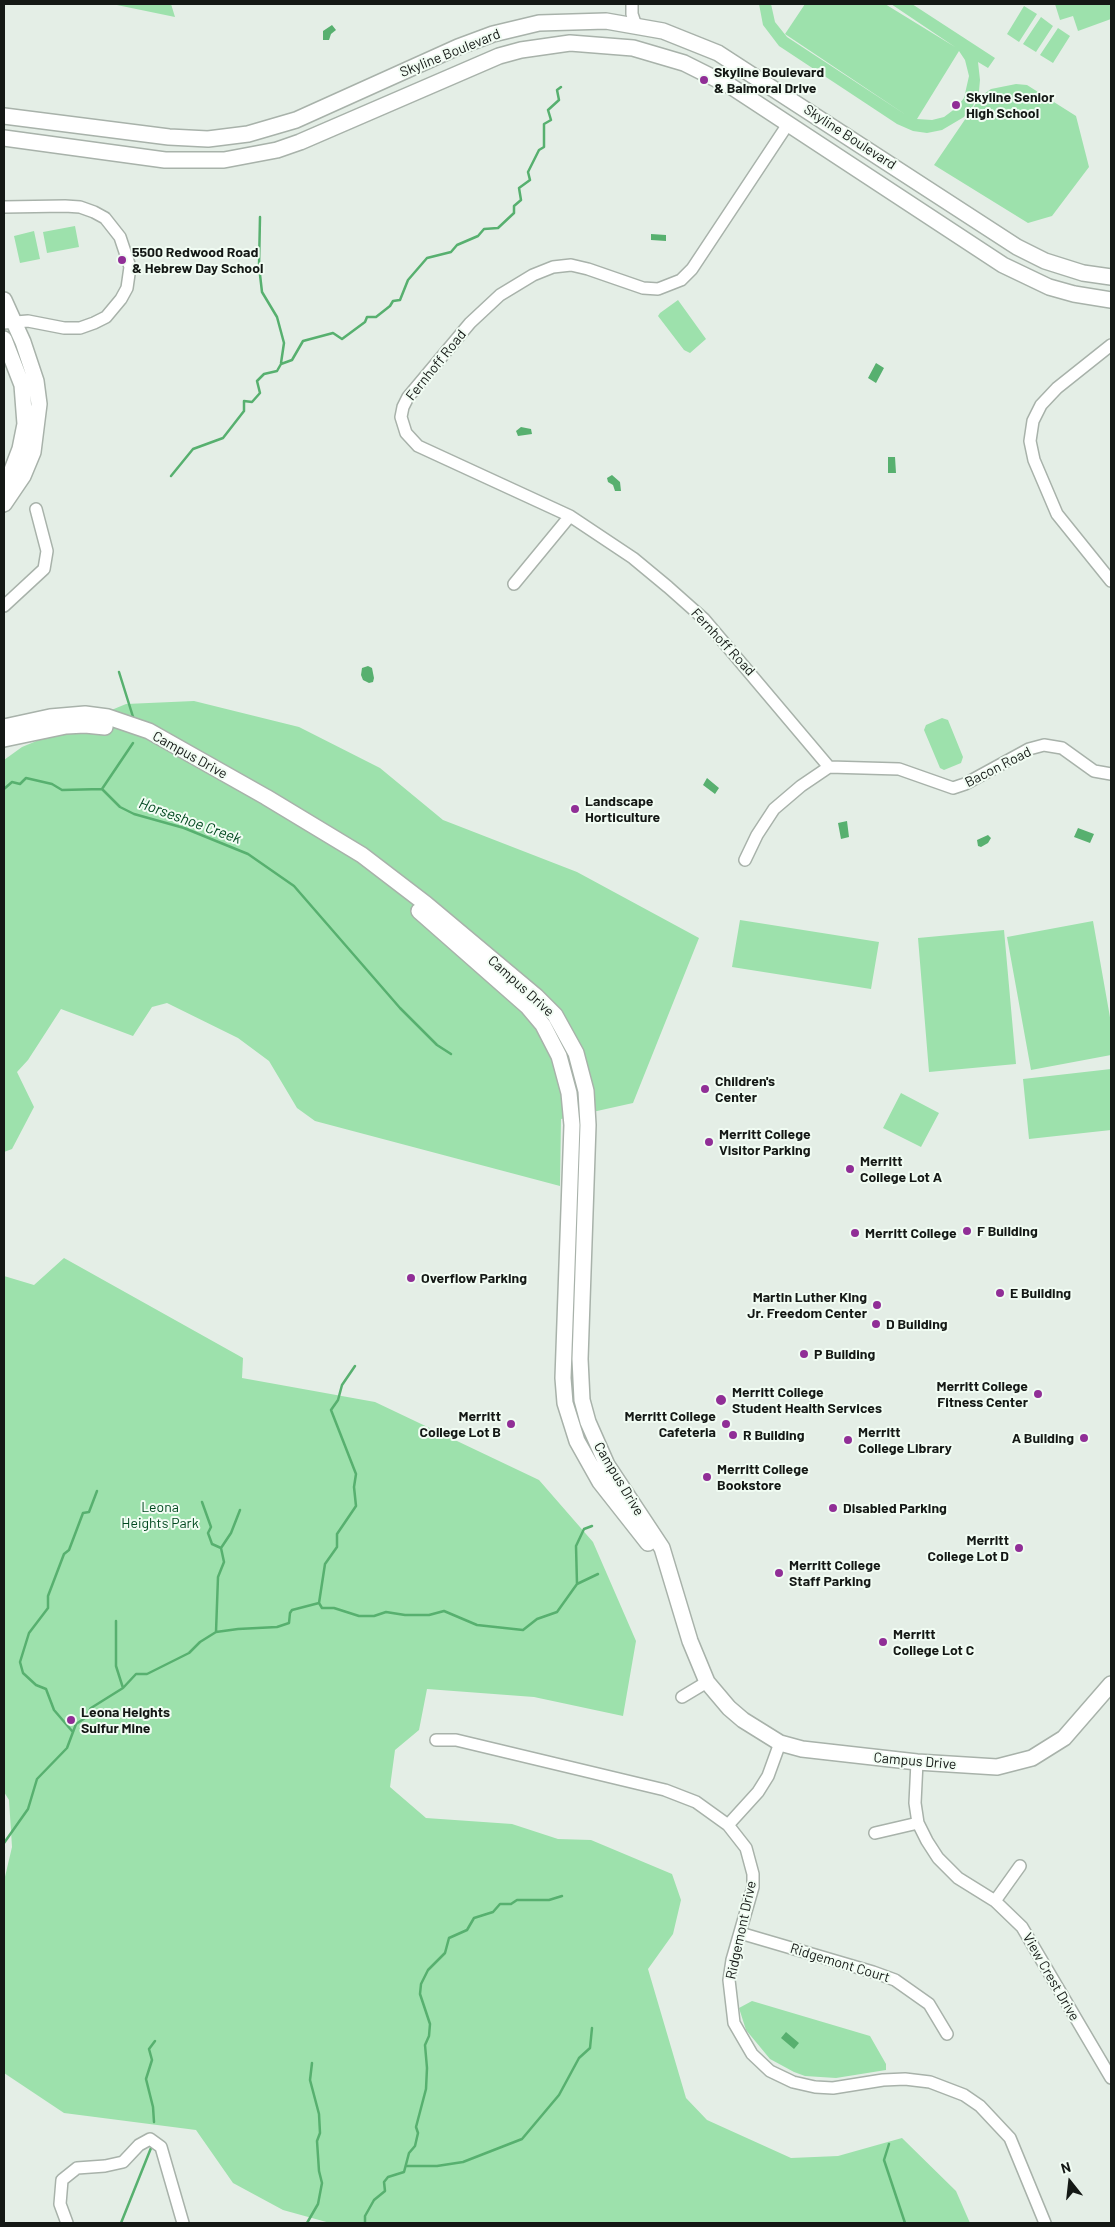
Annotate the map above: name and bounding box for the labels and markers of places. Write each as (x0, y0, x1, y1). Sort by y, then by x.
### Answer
place label: Skyline Boulevard & Balmoral Drive (714, 64, 824, 96)
marker: Skyline Boulevard & Balmoral Drive (698, 74, 710, 86)
place label: Skyline Senior High School (966, 89, 1054, 121)
marker: Skyline Senior High School (950, 99, 962, 111)
place label: 5500 Redwood Road & Hebrew Day School (132, 244, 263, 276)
marker: 5500 Redwood Road & Hebrew Day School (116, 254, 128, 266)
place label: Landscape Horticulture (585, 793, 660, 826)
marker: Landscape Horticulture (569, 803, 581, 815)
place label: Children's Center (715, 1073, 775, 1106)
marker: Children's Center (699, 1083, 711, 1095)
place label: Merritt College Visitor Parking (719, 1126, 811, 1158)
marker: Merritt College Visitor Parking (703, 1136, 715, 1148)
place label: Merritt College Lot A (860, 1153, 942, 1186)
marker: Merritt College Lot A (844, 1163, 856, 1175)
place label: F Building (977, 1223, 1038, 1239)
place label: Merritt College (865, 1225, 957, 1241)
marker: F Building (961, 1225, 973, 1237)
marker: Merritt College (849, 1227, 861, 1239)
place label: Overflow Parking (421, 1270, 527, 1286)
marker: Overflow Parking (405, 1272, 417, 1284)
place label: E Building (1010, 1285, 1071, 1301)
marker: E Building (994, 1287, 1006, 1299)
place label: Martin Luther King Jr. Freedom Center (747, 1289, 867, 1321)
marker: Martin Luther King Jr. Freedom Center (871, 1299, 883, 1311)
place label: D Building (886, 1316, 948, 1332)
marker: D Building (870, 1318, 882, 1330)
place label: P Building (814, 1346, 875, 1362)
marker: P Building (798, 1348, 810, 1360)
place label: Merritt College Fitness Center (936, 1378, 1028, 1410)
place label: Merritt College Student Health Services (732, 1384, 882, 1416)
marker: Merritt College Fitness Center (1032, 1388, 1044, 1400)
marker: Merritt College Student Health Services (714, 1393, 728, 1407)
place label: Merritt College Lot B (420, 1408, 501, 1440)
place label: Merritt College Cafeteria (624, 1408, 716, 1440)
marker: Merritt College Lot B (505, 1418, 517, 1430)
marker: Merritt College Cafeteria (720, 1418, 732, 1430)
place label: Merritt College Library (858, 1424, 952, 1456)
place label: R Building (743, 1427, 805, 1443)
marker: R Building (727, 1429, 739, 1441)
place label: A Building (1012, 1430, 1074, 1446)
marker: A Building (1078, 1432, 1090, 1444)
marker: Merritt College Library (842, 1434, 854, 1446)
place label: Merritt College Bookstore (717, 1461, 809, 1494)
marker: Merritt College Bookstore (701, 1471, 713, 1483)
place label: Disabled Parking (843, 1500, 947, 1516)
marker: Disabled Parking (827, 1502, 839, 1514)
place label: Merritt College Lot D (928, 1532, 1009, 1564)
marker: Merritt College Lot D (1013, 1542, 1025, 1554)
place label: Merritt College Staff Parking (789, 1557, 881, 1590)
marker: Merritt College Staff Parking (773, 1567, 785, 1579)
place label: Merritt College Lot C (893, 1626, 974, 1658)
marker: Merritt College Lot C (877, 1636, 889, 1648)
place label: Leona Heights Sulfur Mine (81, 1704, 170, 1736)
marker: Leona Heights Sulfur Mine (65, 1714, 77, 1726)

